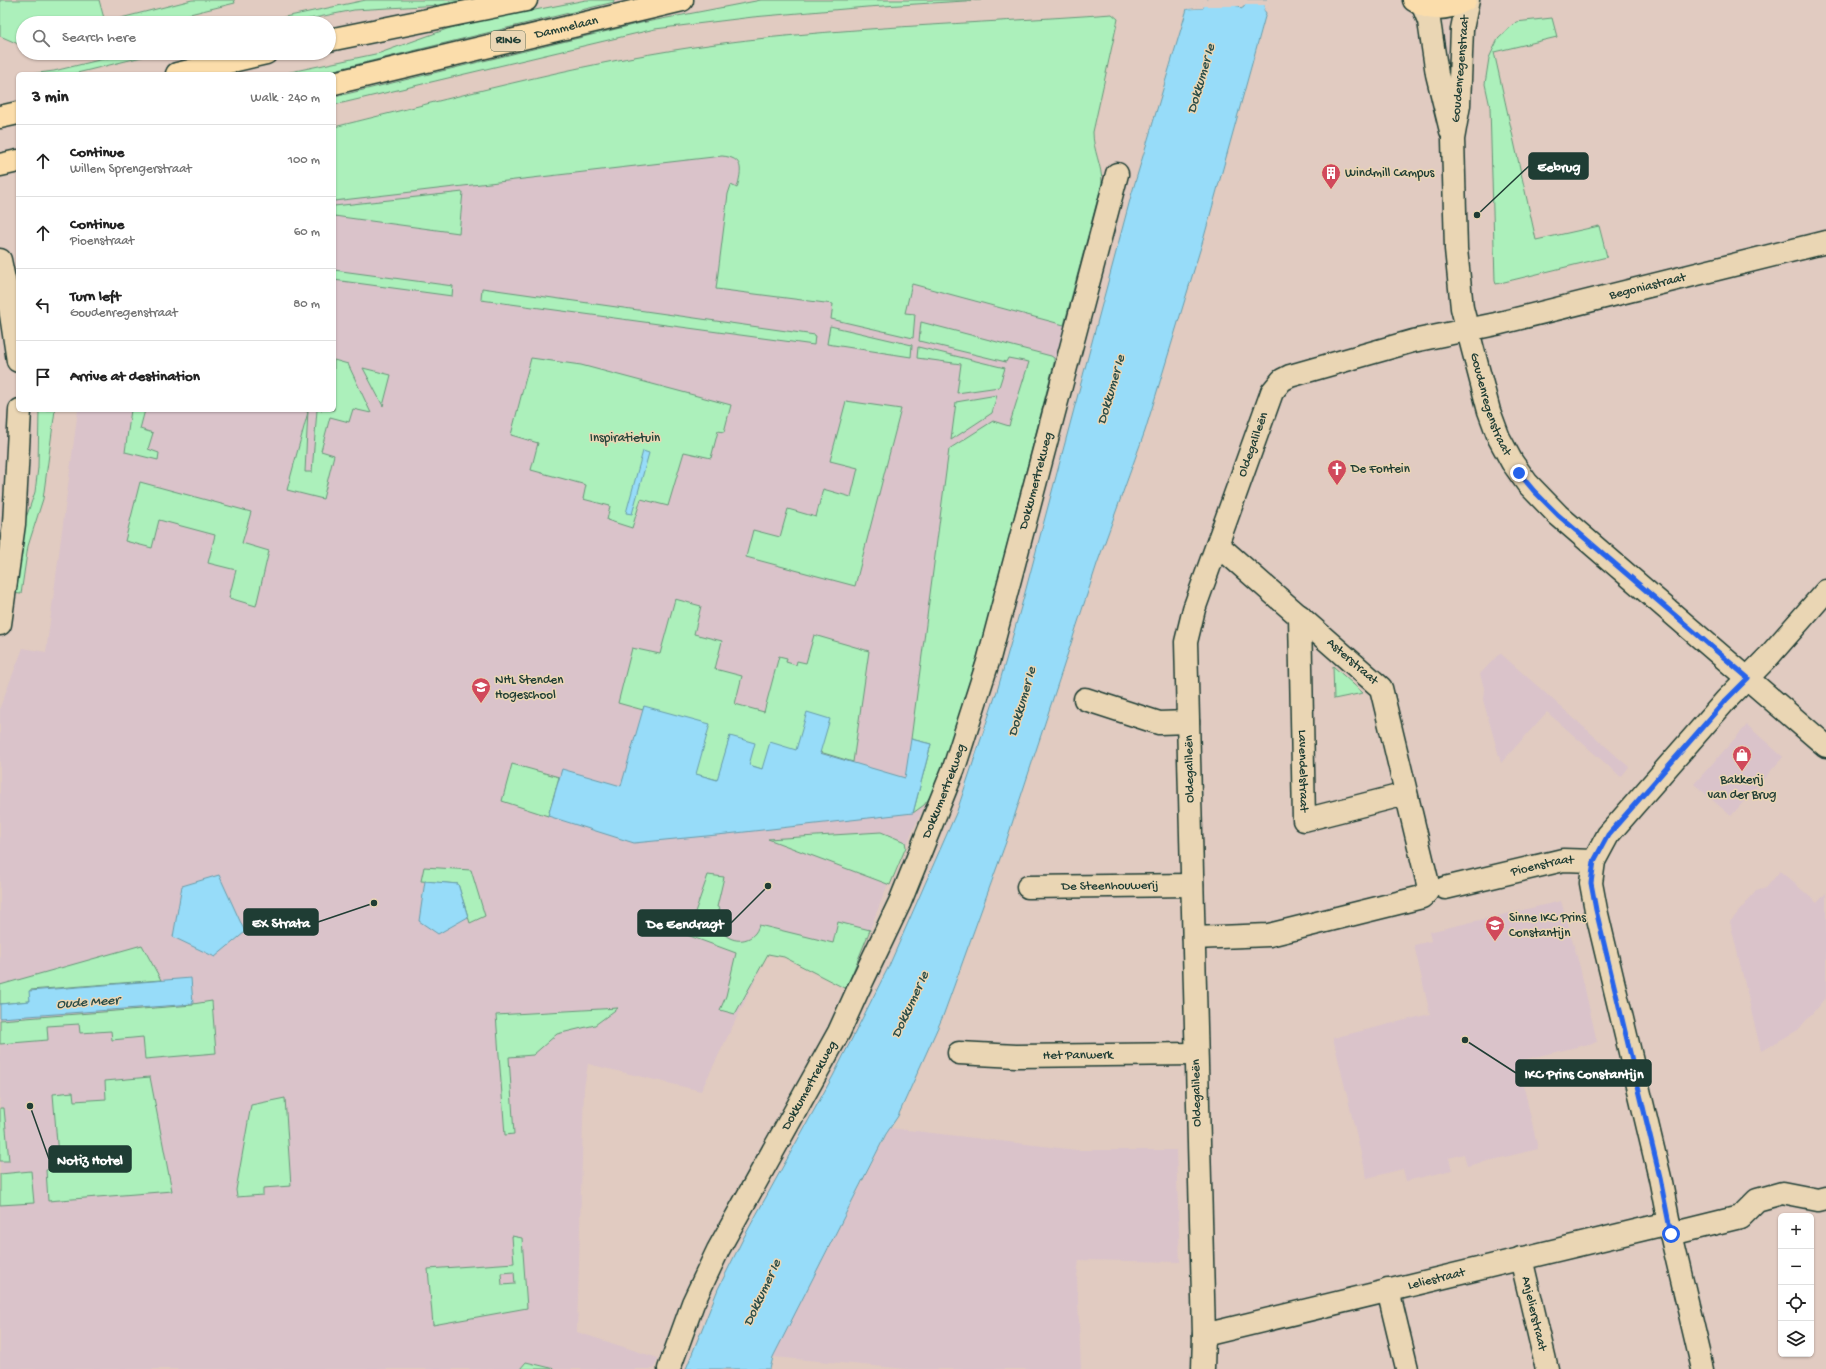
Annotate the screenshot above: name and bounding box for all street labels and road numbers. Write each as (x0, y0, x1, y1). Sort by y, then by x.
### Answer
street label: Dammelaan (532, 13, 600, 43)
street label: Goudenregenstraat (1449, 13, 1473, 123)
road number: RING (491, 31, 525, 51)
street label: Begoniastraat (1607, 269, 1689, 303)
street label: Goudenregenstraat (1467, 351, 1515, 460)
street label: Oldegalileën (1235, 409, 1272, 479)
street label: Dokkumertrekweg (1016, 430, 1056, 532)
street label: Asterstraat (1323, 636, 1382, 690)
street label: Lavendelstraat (1295, 730, 1311, 814)
street label: Oldegalileën (1182, 734, 1198, 803)
street label: Dokkumertrekweg (919, 742, 969, 842)
street label: Pioenstraat (1508, 852, 1576, 880)
street label: De Steenhouwerij (1060, 878, 1159, 894)
street label: Dokkumertrekweg (778, 1038, 840, 1134)
street label: Het Panwerk (1043, 1047, 1114, 1063)
street label: Oldegalileën (1189, 1058, 1205, 1127)
street label: Leliestraat (1406, 1265, 1468, 1293)
street label: Anjelierstraat (1518, 1275, 1550, 1354)

